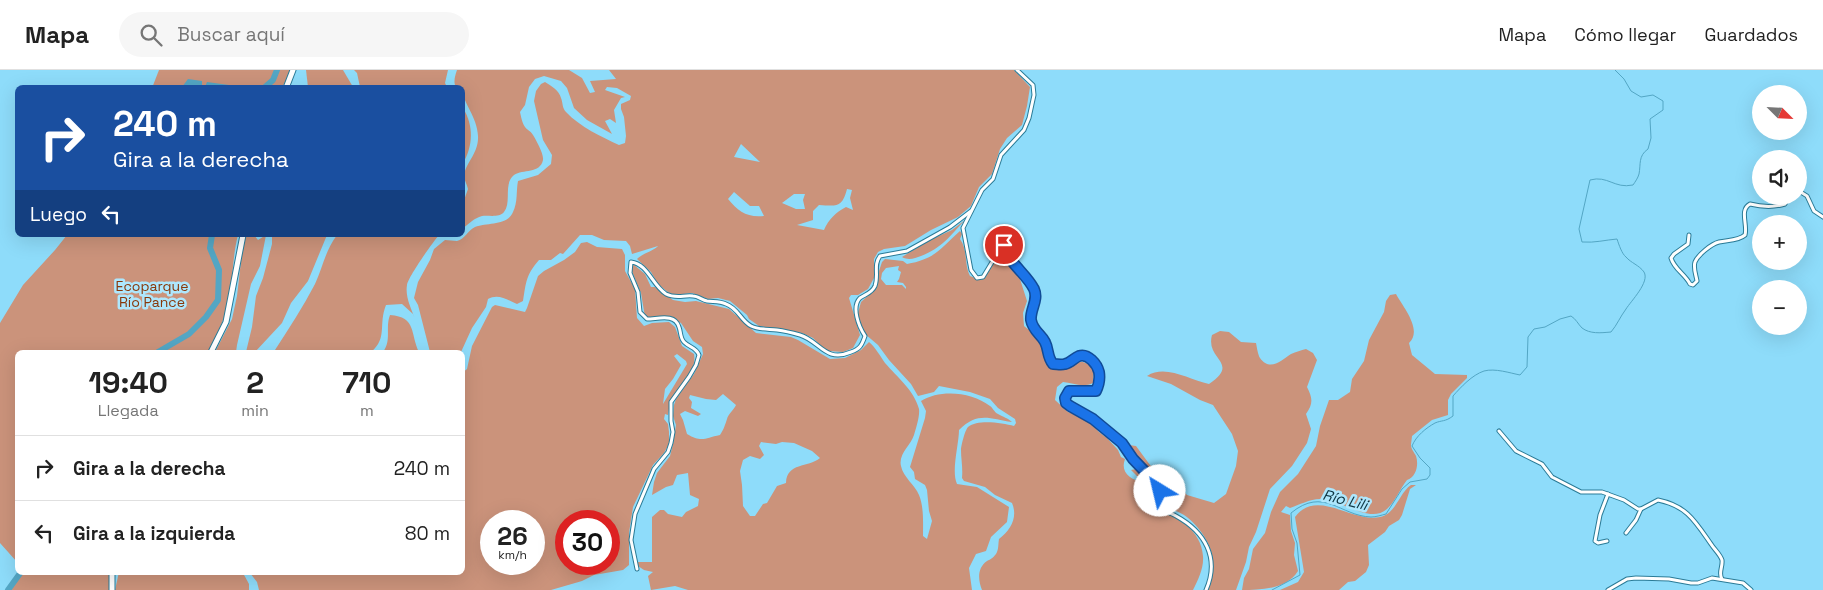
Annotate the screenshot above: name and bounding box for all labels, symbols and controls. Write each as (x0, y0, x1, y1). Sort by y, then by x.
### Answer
search box (119, 12, 469, 57)
text: Mapa (25, 19, 89, 50)
icon: search (137, 21, 165, 49)
text: Buscar aquí (177, 22, 285, 47)
text: Mapa (1498, 23, 1546, 46)
text: Cómo llegar (1574, 23, 1676, 46)
text: Guardados (1704, 23, 1798, 46)
north arrow (1752, 85, 1808, 140)
map controls (1752, 85, 1807, 335)
text: 240 m (113, 102, 217, 146)
icon: right (30, 105, 95, 170)
text: Gira a la derecha (113, 145, 289, 173)
button: sound (1752, 150, 1807, 205)
icon: left (97, 200, 125, 228)
text: Luego (30, 202, 87, 227)
button: + (1752, 215, 1807, 270)
pin (983, 224, 1025, 266)
icon: arrive (990, 231, 1018, 259)
park label: Ecoparque Río Pance (116, 277, 188, 311)
button: − (1752, 280, 1807, 335)
text: 19:40 (88, 363, 168, 402)
text: 2 (246, 363, 264, 402)
text: 710 (342, 363, 392, 402)
text: Llegada (98, 400, 159, 421)
text: min (241, 400, 269, 421)
text: m (360, 400, 374, 421)
icon: right (30, 454, 58, 482)
text: Gira a la derecha (73, 456, 225, 481)
text: 240 m (394, 456, 450, 481)
position arrow (1133, 464, 1185, 516)
water label: Río Lili (1321, 485, 1372, 515)
speed limit sign: 30 (555, 510, 620, 575)
icon: left (30, 519, 58, 547)
text: 26 (497, 520, 528, 552)
text: Gira a la izquierda (73, 521, 235, 546)
text: 80 m (405, 521, 450, 546)
text: km/h (498, 547, 527, 563)

